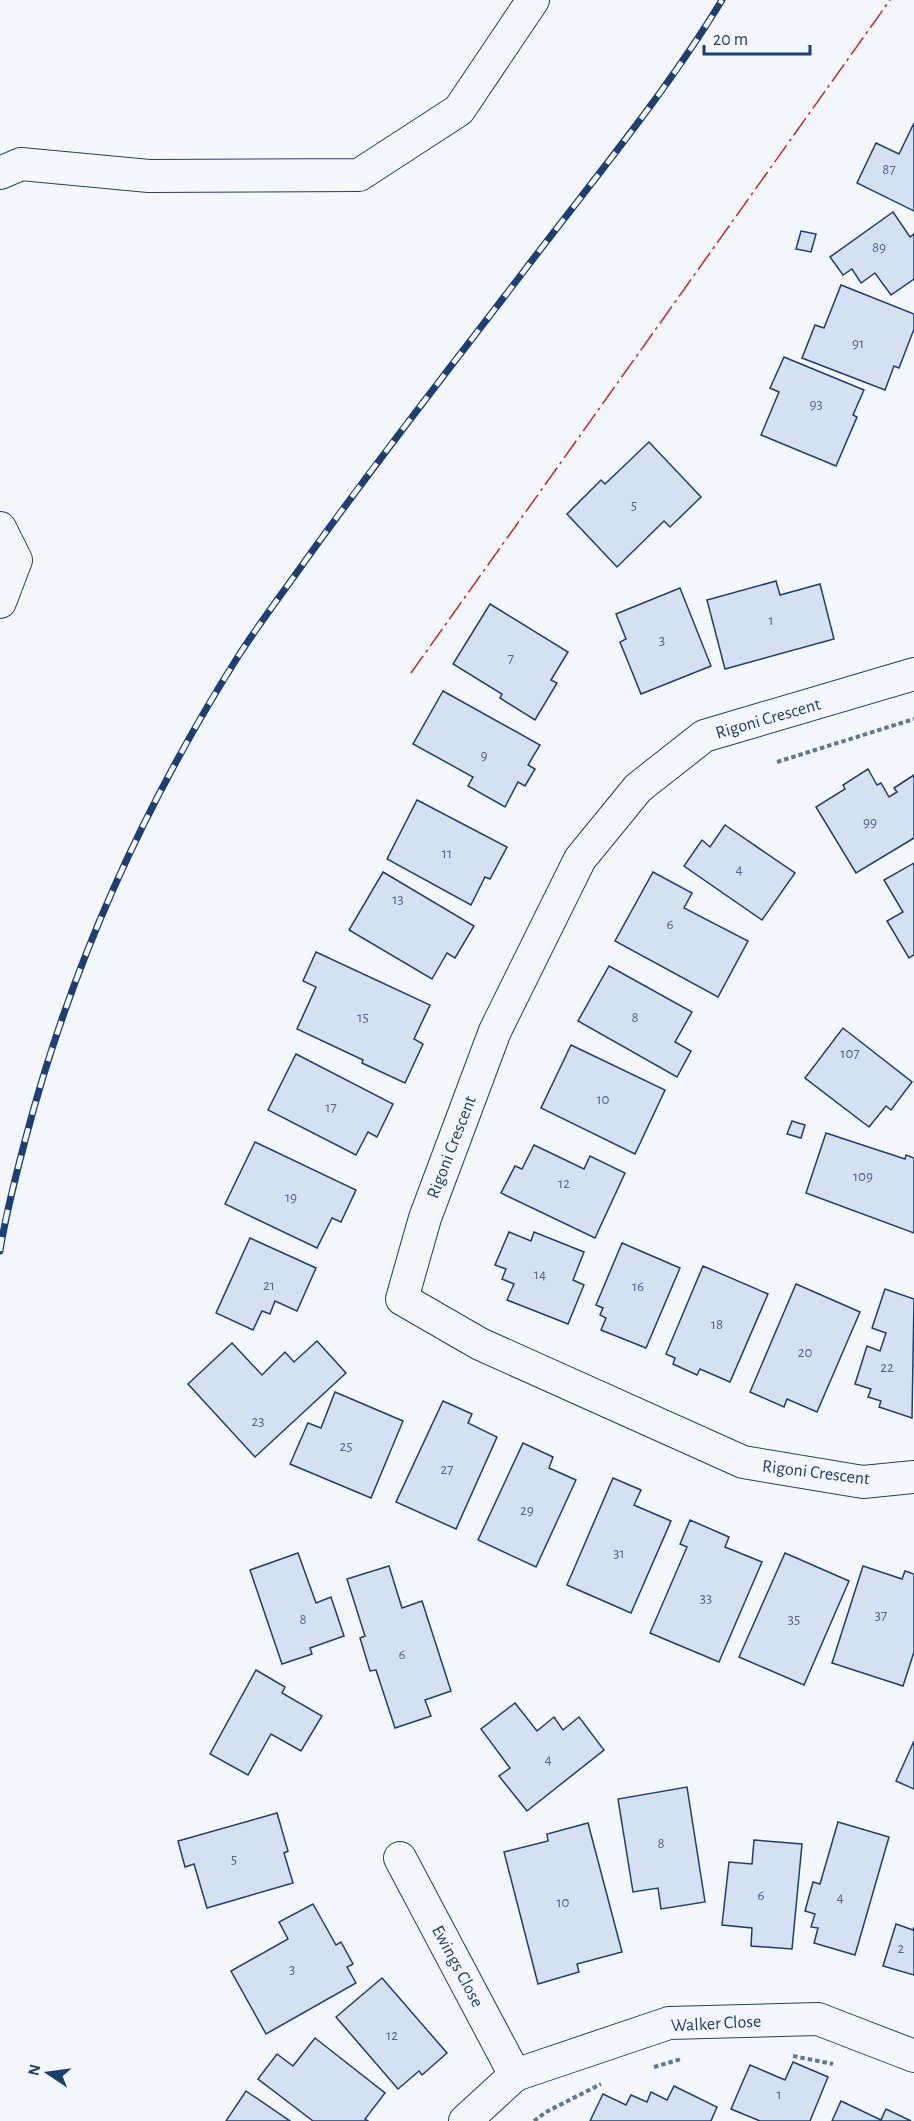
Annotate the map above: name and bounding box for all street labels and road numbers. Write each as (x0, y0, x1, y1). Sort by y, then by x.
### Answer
street label: Rigoni Crescent (714, 695, 823, 743)
street label: Rigoni Crescent (424, 1093, 480, 1201)
street label: Rigoni Crescent (761, 1457, 871, 1489)
street label: Ewings Close (428, 1923, 486, 2010)
street label: Walker Close (670, 2013, 762, 2035)

